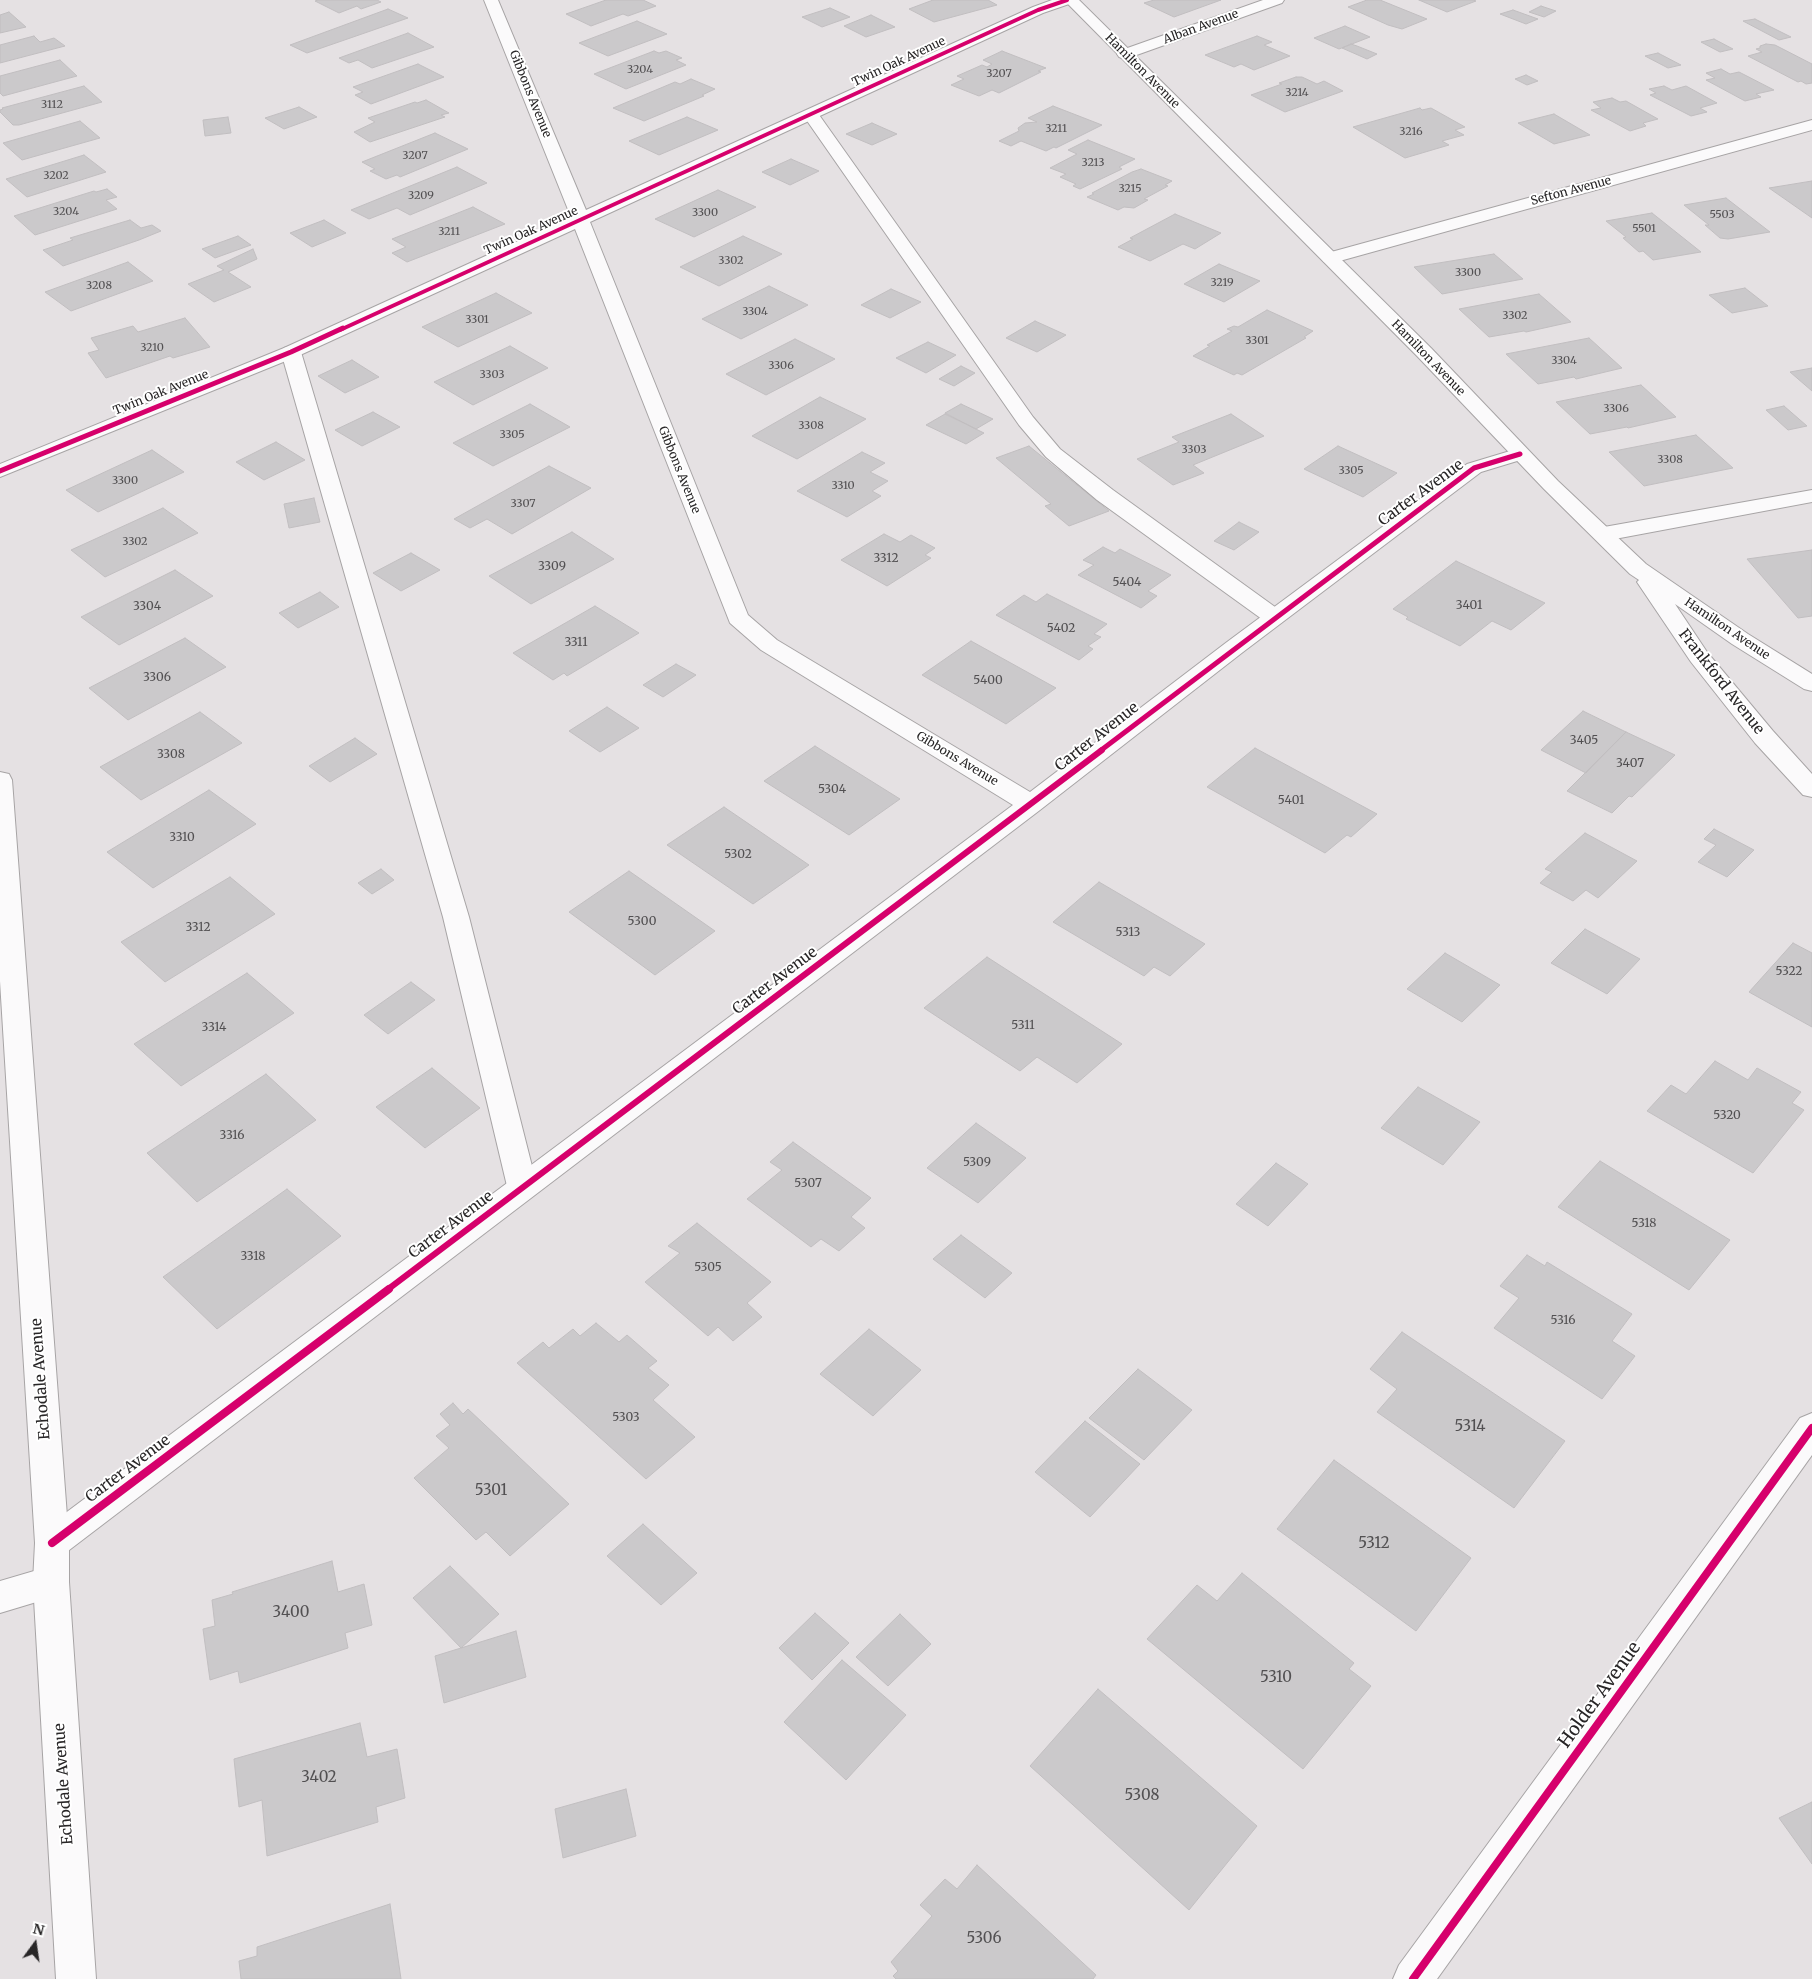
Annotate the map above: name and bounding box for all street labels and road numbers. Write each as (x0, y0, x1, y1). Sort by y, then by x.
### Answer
street label: Alban Avenue (1161, 7, 1241, 47)
street label: Hamilton Avenue (1102, 31, 1182, 111)
street label: Twin Oak Avenue (850, 34, 948, 90)
street label: Gibbons Avenue (506, 48, 554, 140)
street label: Sefton Avenue (1529, 173, 1613, 209)
street label: Twin Oak Avenue (482, 204, 580, 258)
street label: Hamilton Avenue (1388, 317, 1468, 399)
street label: Twin Oak Avenue (111, 367, 211, 419)
street label: Gibbons Avenue (655, 424, 703, 516)
street label: Carter Avenue (1375, 456, 1467, 530)
street label: Hamilton Avenue (1682, 595, 1772, 663)
street label: Frankford Avenue (1674, 626, 1768, 738)
street label: Carter Avenue (1052, 699, 1142, 775)
street label: Gibbons Avenue (914, 729, 1000, 789)
street label: Carter Avenue (729, 943, 821, 1019)
street label: Carter Avenue (405, 1187, 497, 1263)
street label: Echodale Avenue (28, 1318, 54, 1440)
street label: Carter Avenue (82, 1431, 174, 1507)
street label: Holder Avenue (1554, 1638, 1646, 1752)
street label: Echodale Avenue (51, 1723, 77, 1845)

